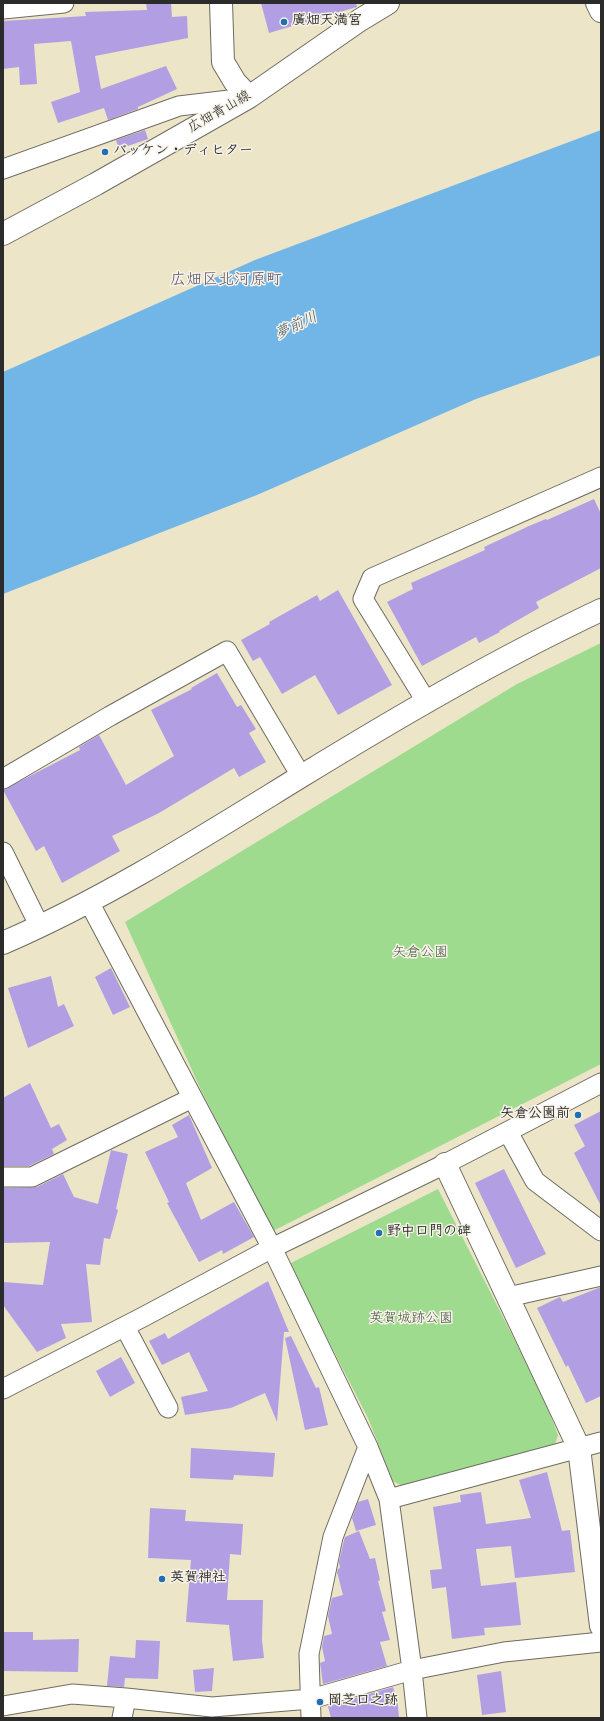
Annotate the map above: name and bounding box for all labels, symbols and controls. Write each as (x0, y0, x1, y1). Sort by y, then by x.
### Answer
place label: 廣畑天満宮 (292, 14, 362, 30)
marker: 廣畑天満宮 (279, 17, 289, 27)
street label: 広畑青山線 (185, 88, 255, 138)
place label: バッケン・ディヒター (113, 144, 253, 160)
marker: バッケン・ディヒター (100, 147, 110, 157)
district label: 広畑区北河原町 (170, 271, 282, 291)
water label: 夢前川 (273, 309, 321, 345)
park label: 矢倉公園 (392, 946, 448, 962)
place label: 矢倉公園前 (500, 1107, 570, 1123)
marker: 矢倉公園前 (573, 1110, 583, 1120)
place label: 野中口門の碑 (387, 1225, 471, 1241)
marker: 野中口門の碑 (374, 1228, 384, 1238)
park label: 英賀城跡公園 (369, 1312, 453, 1328)
place label: 英賀神社 (170, 1571, 226, 1587)
marker: 英賀神社 (157, 1574, 167, 1584)
place label: 岡芝口之跡 (328, 1694, 398, 1710)
marker: 岡芝口之跡 (315, 1697, 325, 1707)

